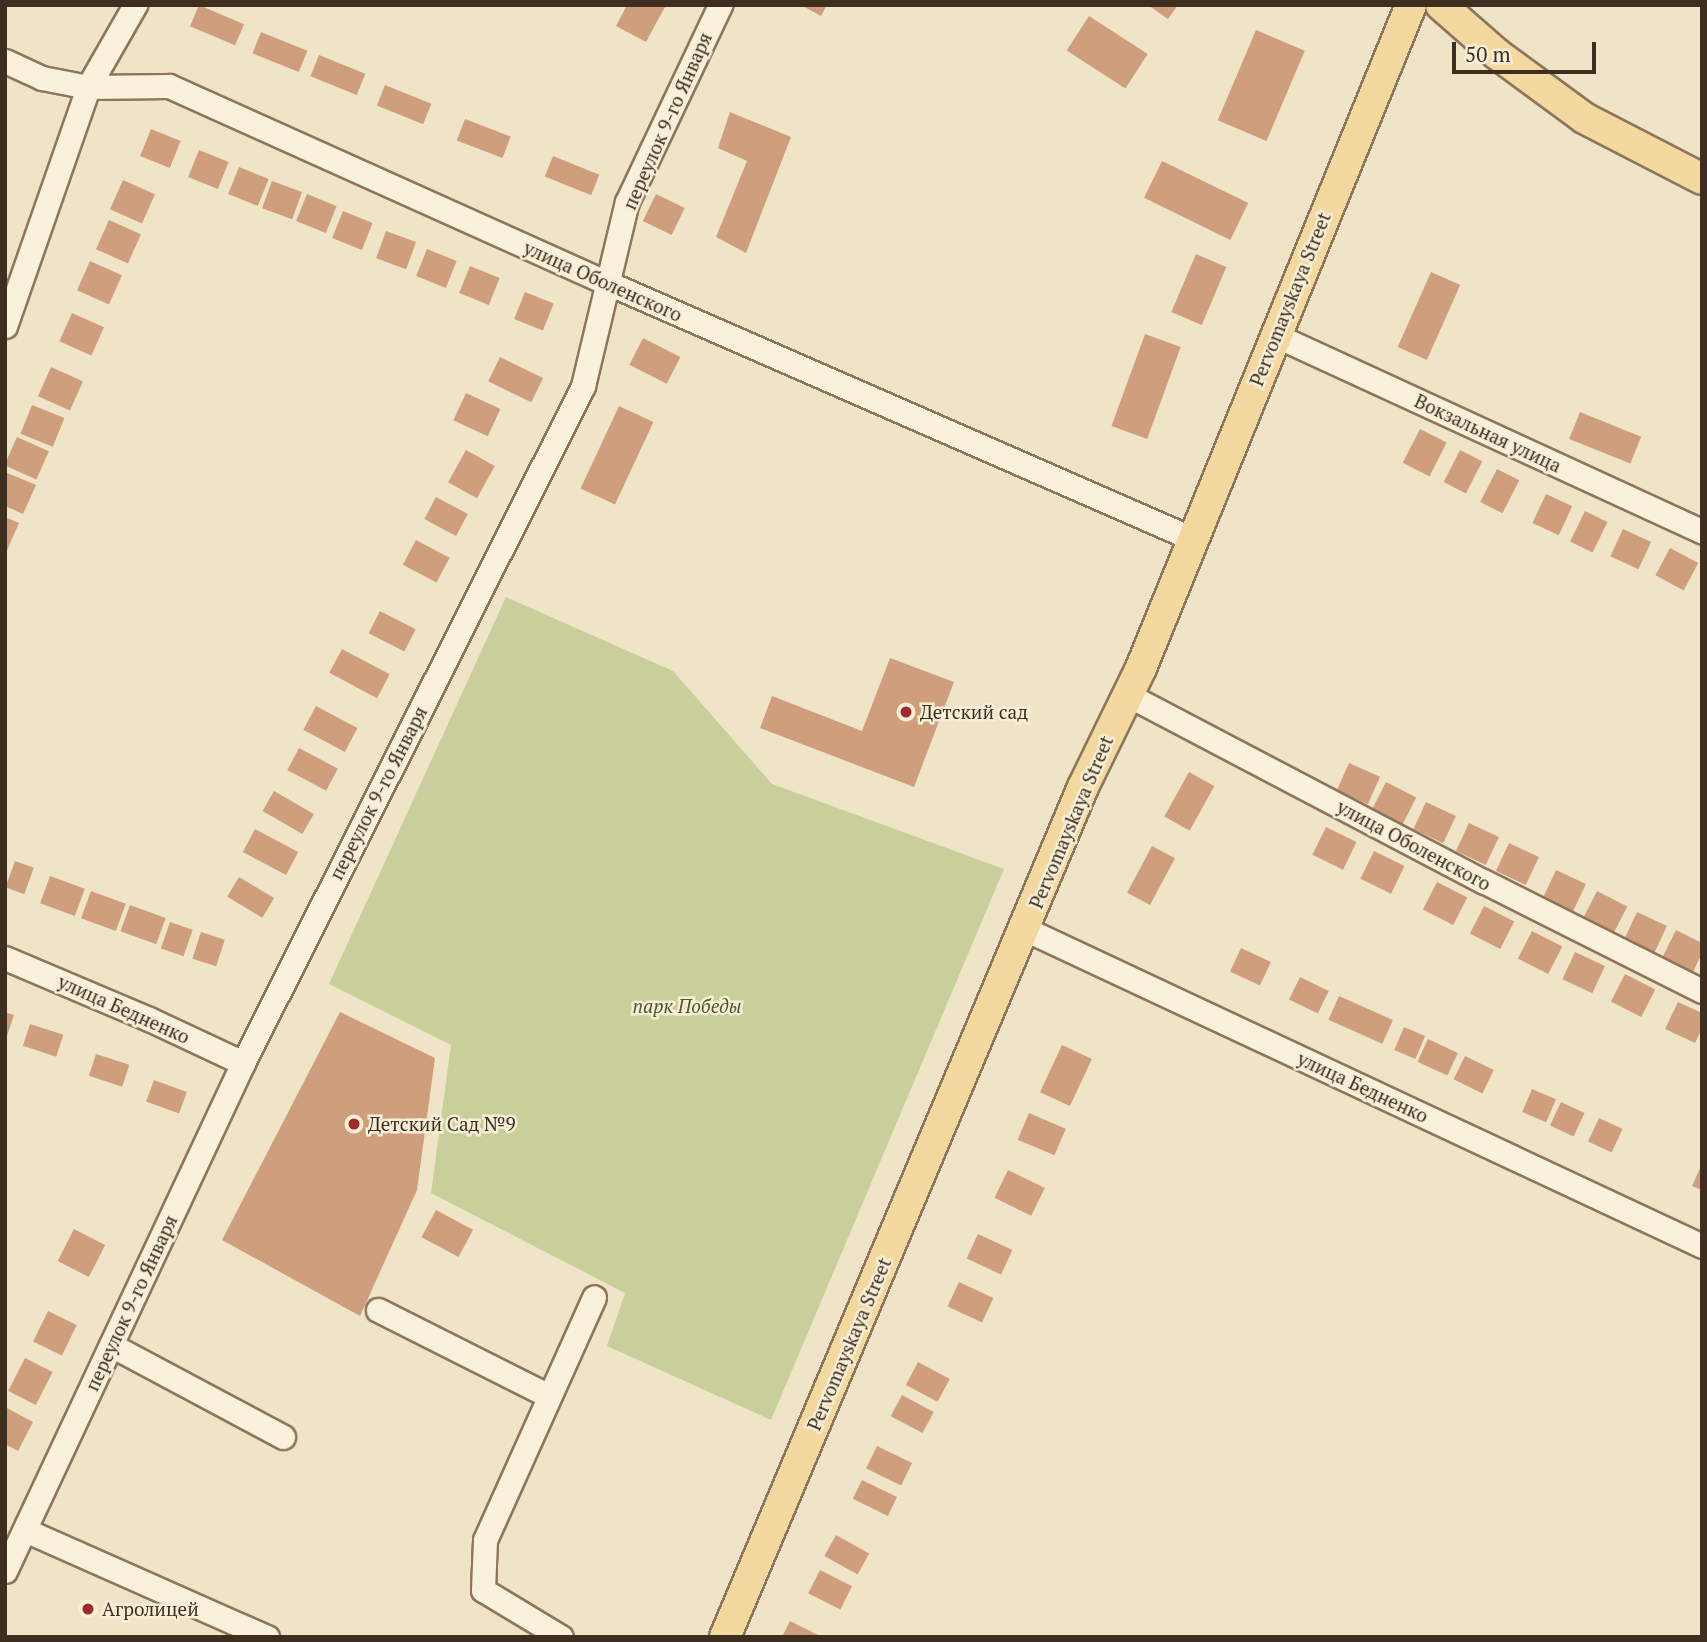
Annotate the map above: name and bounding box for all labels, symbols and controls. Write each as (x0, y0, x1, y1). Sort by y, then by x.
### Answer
scale bar (1455, 28, 1598, 72)
street label: переулок 9-го Января (618, 29, 716, 213)
text: 50 m (1465, 40, 1511, 68)
street label: Pervomayskaya Street (1245, 209, 1335, 389)
street label: улица Оболенского (520, 236, 686, 326)
street label: Вокзальная улица (1411, 389, 1565, 477)
place label: Детский сад (920, 701, 1028, 723)
street label: переулок 9-го Января (324, 703, 432, 883)
marker: Детский сад (898, 704, 914, 720)
street label: Pervomayskaya Street (1024, 732, 1118, 912)
street label: улица Оболенского (1333, 795, 1495, 895)
street label: улица Бедненко (55, 970, 193, 1048)
park label: парк Победы (632, 995, 742, 1017)
street label: улица Бедненко (1294, 1047, 1432, 1127)
place label: Детский Сад №9 (368, 1113, 516, 1135)
marker: Детский Сад №9 (346, 1116, 362, 1132)
street label: переулок 9-го Января (80, 1211, 182, 1395)
street label: Pervomayskaya Street (802, 1254, 896, 1434)
place label: Агролицей (102, 1598, 199, 1620)
marker: Агролицей (80, 1601, 96, 1617)

